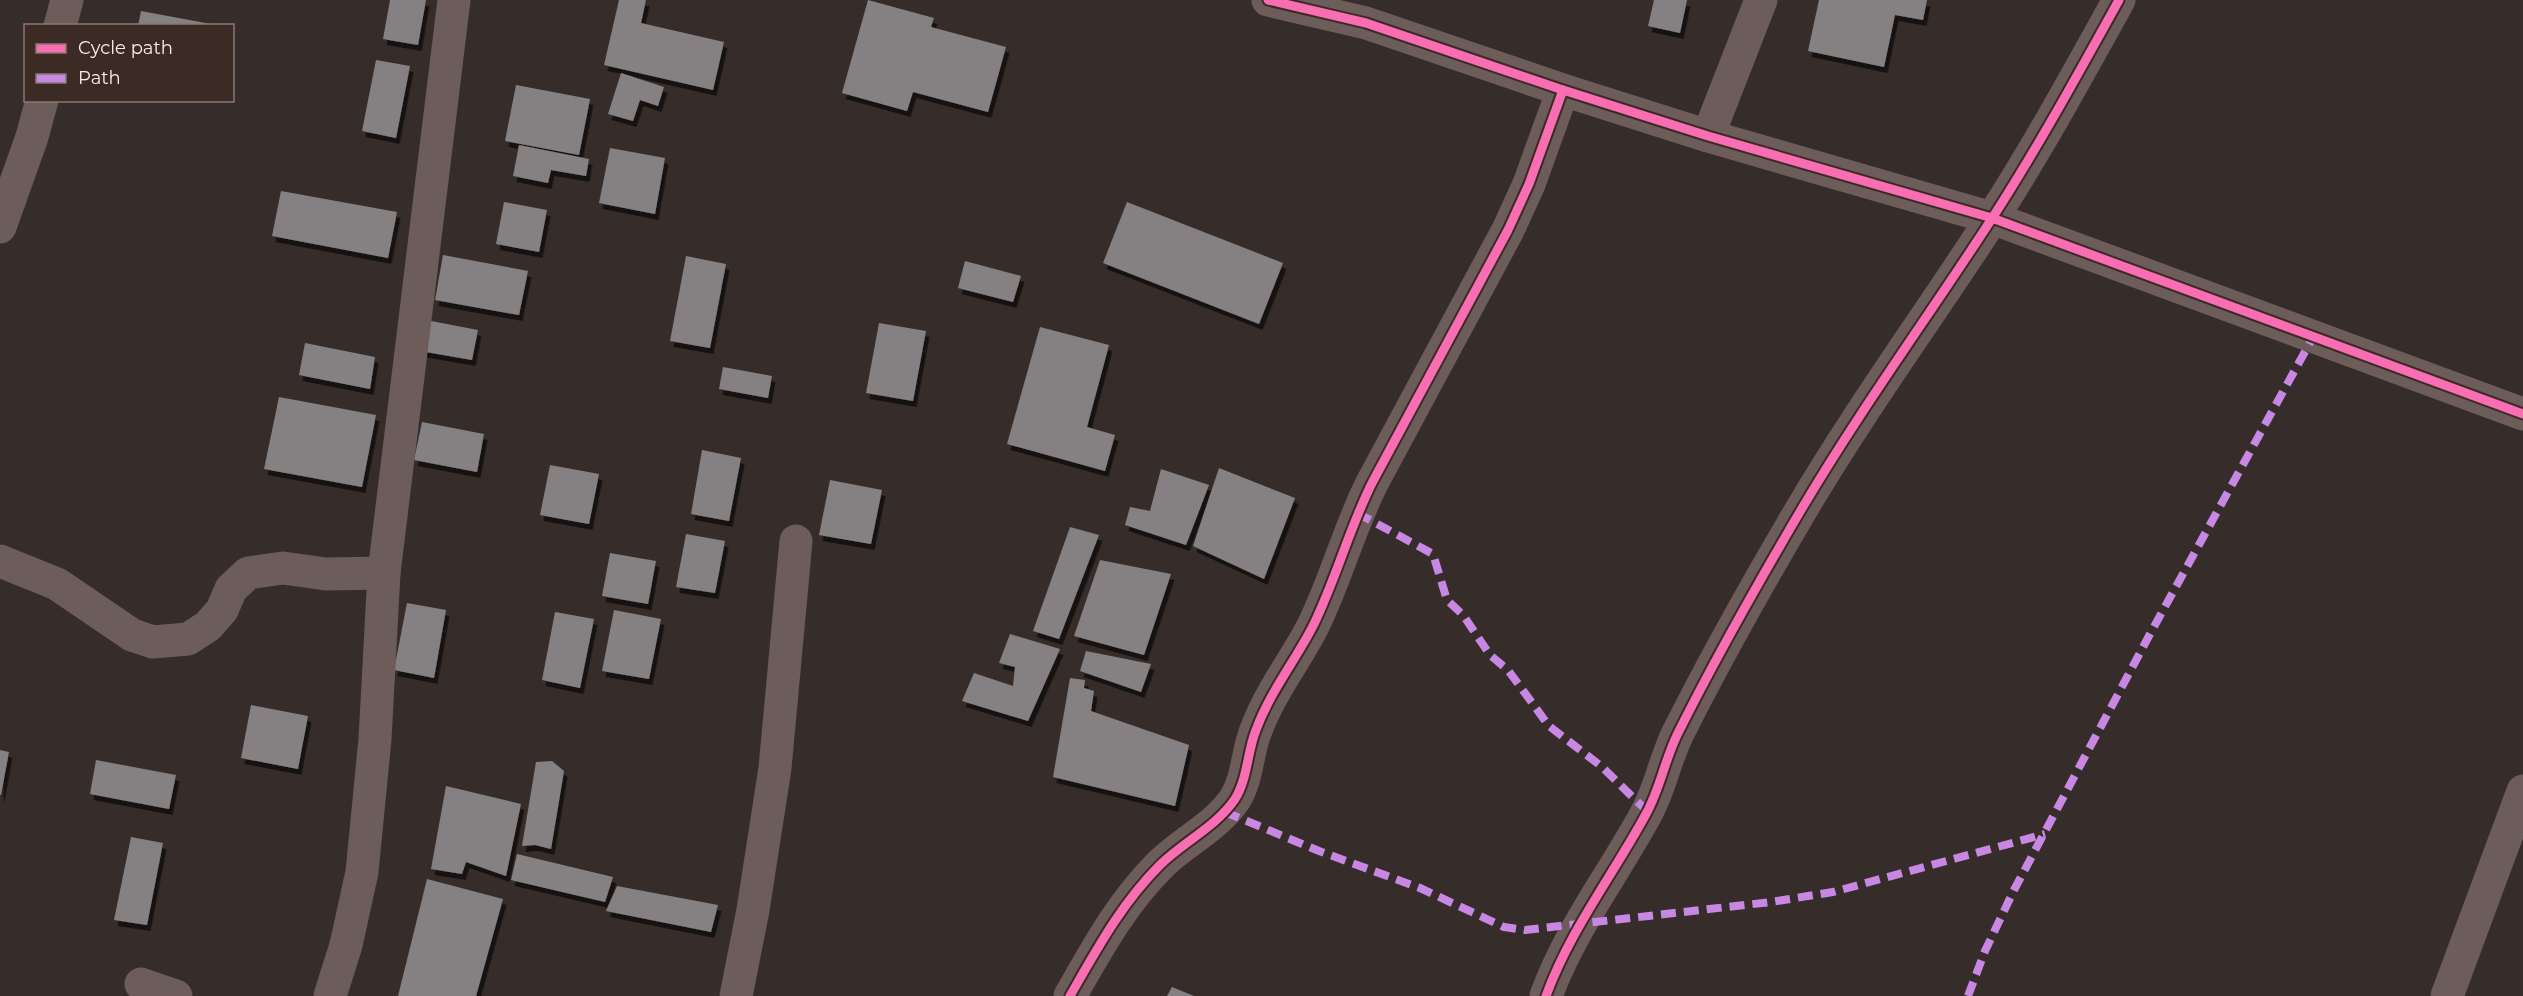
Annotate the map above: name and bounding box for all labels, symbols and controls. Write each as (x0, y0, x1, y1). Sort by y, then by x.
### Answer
legend (24, 24, 234, 102)
text: Cycle path (78, 37, 173, 59)
text: Path (78, 67, 121, 89)

